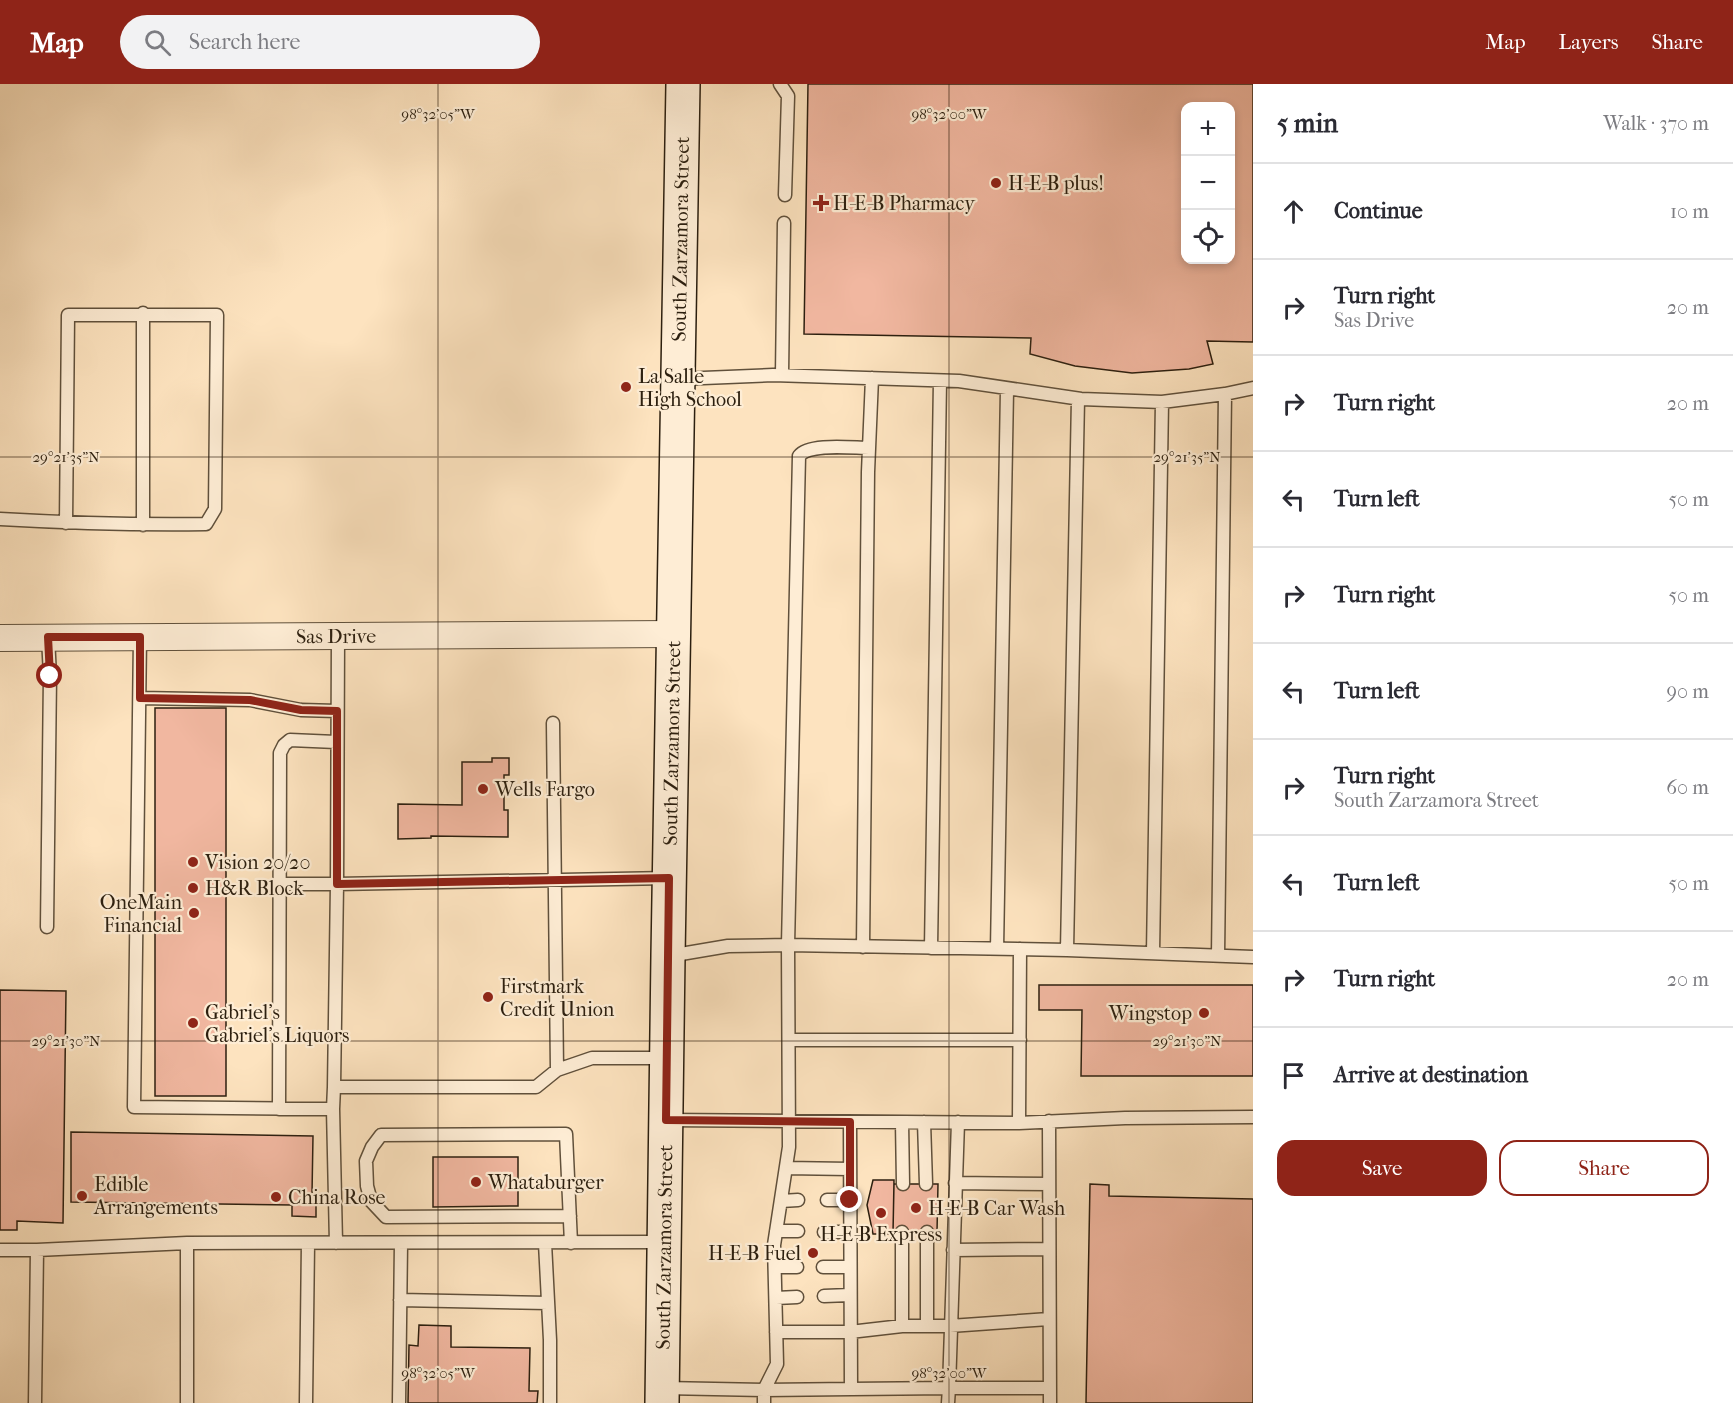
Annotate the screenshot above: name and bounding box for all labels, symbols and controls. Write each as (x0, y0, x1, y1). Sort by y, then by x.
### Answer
search box (120, 15, 540, 69)
text: Map (30, 26, 84, 59)
icon: search (141, 26, 174, 59)
text: Search here (189, 29, 300, 55)
text: Map (1485, 30, 1526, 54)
text: Layers (1559, 30, 1618, 54)
text: Share (1651, 30, 1703, 54)
map controls (1181, 102, 1235, 264)
button: + (1181, 102, 1235, 156)
text: 98°32'05"W (401, 105, 476, 123)
text: 98°32'00"W (911, 105, 988, 123)
text: 5 min (1277, 108, 1338, 139)
text: Walk · 370 m (1603, 112, 1709, 135)
street label: South Zarzamora Street (667, 136, 694, 342)
button: − (1181, 156, 1235, 210)
place label: H-E-B plus! (1008, 172, 1104, 195)
marker: H-E-B plus! (989, 176, 1003, 190)
place label: H-E-B Pharmacy (833, 192, 976, 215)
icon: ahead (1277, 195, 1310, 228)
marker: H-E-B Pharmacy (814, 196, 828, 210)
text: Continue (1334, 198, 1423, 224)
text: 10 m (1670, 200, 1709, 223)
button: locate (1181, 210, 1235, 264)
text: Turn right (1334, 283, 1435, 309)
icon: right (1277, 291, 1310, 324)
text: 20 m (1667, 296, 1709, 319)
text: Sas Drive (1334, 309, 1414, 332)
place label: La Salle High School (638, 365, 742, 411)
marker: La Salle High School (619, 380, 633, 394)
icon: right (1277, 387, 1310, 420)
text: Turn right (1334, 390, 1435, 416)
text: 20 m (1667, 392, 1709, 415)
text: 29°21'35"N (32, 448, 100, 466)
text: 29°21'35"N (1153, 448, 1221, 466)
icon: left (1277, 483, 1310, 516)
text: Turn left (1334, 486, 1420, 512)
text: 50 m (1668, 488, 1709, 511)
icon: right (1277, 579, 1310, 612)
text: Turn right (1334, 582, 1435, 608)
text: 50 m (1668, 584, 1709, 607)
street label: Sas Drive (296, 624, 376, 648)
street label: South Zarzamora Street (658, 640, 685, 846)
route start (36, 662, 62, 688)
icon: left (1277, 675, 1310, 708)
text: Turn left (1334, 678, 1420, 704)
text: 90 m (1667, 680, 1709, 703)
text: Turn right (1334, 763, 1435, 789)
icon: right (1277, 771, 1310, 804)
text: 60 m (1666, 776, 1709, 799)
place label: Wells Fargo (494, 778, 595, 801)
marker: Wells Fargo (476, 782, 490, 796)
text: South Zarzamora Street (1334, 789, 1539, 812)
place label: Vision 20/20 (204, 851, 310, 874)
marker: Vision 20/20 (186, 855, 200, 869)
icon: left (1277, 867, 1310, 900)
text: Turn left (1334, 870, 1420, 896)
text: 50 m (1668, 872, 1709, 895)
place label: H&R Block (205, 877, 304, 900)
marker: H&R Block (186, 881, 200, 895)
place label: OneMain Financial (100, 891, 182, 937)
marker: OneMain Financial (187, 906, 201, 920)
icon: right (1277, 963, 1310, 996)
text: Turn right (1334, 966, 1435, 992)
text: 20 m (1667, 968, 1709, 991)
place label: Firstmark Credit Union (500, 975, 615, 1021)
marker: Firstmark Credit Union (481, 990, 495, 1004)
place label: Gabriel's Gabriel's Liquors (205, 1001, 349, 1047)
place label: Wingstop (1108, 1002, 1192, 1025)
marker: Wingstop (1197, 1006, 1211, 1020)
marker: Gabriel's Gabriel's Liquors (186, 1016, 200, 1030)
text: 29°21'30"N (32, 1032, 101, 1050)
text: 29°21'30"N (1153, 1032, 1222, 1050)
icon: arrive (1277, 1059, 1310, 1092)
text: Arrive at destination (1334, 1062, 1528, 1088)
button: Save (1277, 1140, 1487, 1196)
button: Share (1499, 1140, 1709, 1196)
street label: South Zarzamora Street (651, 1144, 677, 1350)
place label: Whataburger (487, 1171, 604, 1194)
place label: Edible Arrangements (93, 1173, 218, 1219)
marker: Whataburger (469, 1175, 483, 1189)
place label: China Rose (288, 1186, 386, 1209)
route end (836, 1186, 862, 1212)
marker: Edible Arrangements (75, 1189, 89, 1203)
marker: China Rose (269, 1190, 283, 1204)
place label: H-E-B Car Wash (928, 1197, 1066, 1220)
marker: H-E-B Car Wash (909, 1201, 923, 1215)
marker: H-E-B Express (874, 1206, 888, 1220)
place label: H-E-B Express (820, 1223, 942, 1246)
place label: H-E-B Fuel (708, 1242, 801, 1265)
marker: H-E-B Fuel (806, 1246, 820, 1260)
text: 98°32'05"W (401, 1364, 476, 1382)
text: 98°32'00"W (911, 1364, 988, 1382)

